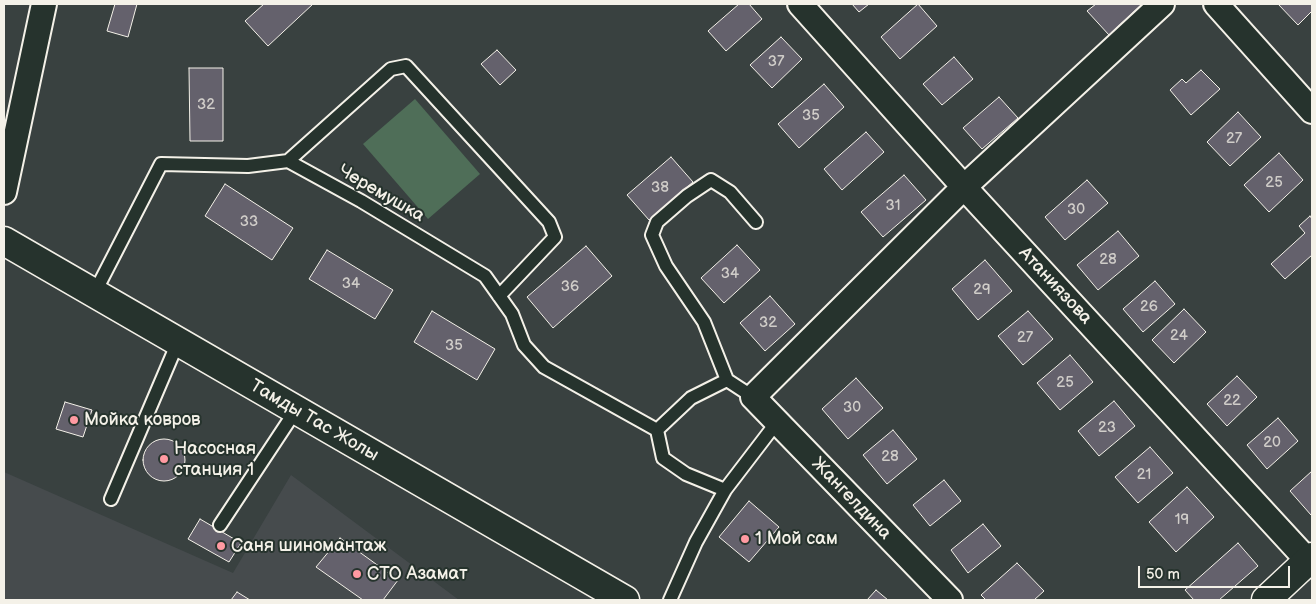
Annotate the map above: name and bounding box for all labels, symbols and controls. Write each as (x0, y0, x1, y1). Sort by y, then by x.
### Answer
house number: 37 (768, 53, 784, 71)
house number: 32 (197, 96, 215, 114)
house number: 35 (802, 107, 820, 125)
house number: 27 (1226, 130, 1242, 148)
street label: Черемушка (334, 161, 428, 227)
house number: 25 (1265, 174, 1283, 192)
house number: 38 (651, 179, 669, 197)
house number: 31 (885, 197, 901, 215)
house number: 30 (1067, 201, 1085, 219)
house number: 33 (240, 213, 258, 231)
street label: Атаниязова (1014, 243, 1096, 329)
house number: 28 (1099, 251, 1117, 269)
house number: 34 (721, 265, 739, 283)
house number: 34 (342, 275, 360, 293)
house number: 36 (561, 278, 579, 296)
house number: 29 (973, 281, 991, 299)
house number: 26 (1140, 298, 1158, 316)
house number: 32 (759, 314, 777, 332)
house number: 24 (1170, 327, 1188, 345)
house number: 27 (1017, 329, 1033, 347)
house number: 35 (445, 337, 463, 355)
house number: 25 (1056, 374, 1074, 392)
street label: Тамды Тас Жолы (246, 375, 382, 467)
house number: 22 (1223, 392, 1241, 410)
house number: 30 (843, 399, 861, 417)
place label: Мойка ковров (84, 409, 201, 431)
marker: Мойка ковров (68, 414, 80, 426)
house number: 23 (1098, 419, 1116, 437)
house number: 20 (1263, 434, 1281, 452)
place label: Насосная станция 1 (174, 438, 256, 480)
house number: 28 (881, 448, 899, 466)
marker: Насосная станция 1 (158, 453, 170, 465)
street label: Жангелдина (807, 453, 895, 545)
house number: 21 (1137, 466, 1151, 484)
house number: 19 (1175, 511, 1189, 529)
place label: 1 Мой сам (755, 528, 838, 550)
marker: 1 Мой сам (739, 533, 751, 545)
place label: Саня шиномантаж (231, 535, 386, 557)
marker: Саня шиномантаж (215, 540, 227, 552)
scale bar (1141, 556, 1294, 588)
place label: СТО Азамат (367, 563, 468, 585)
text: 50 m (1146, 565, 1180, 584)
marker: СТО Азамат (351, 568, 363, 580)

